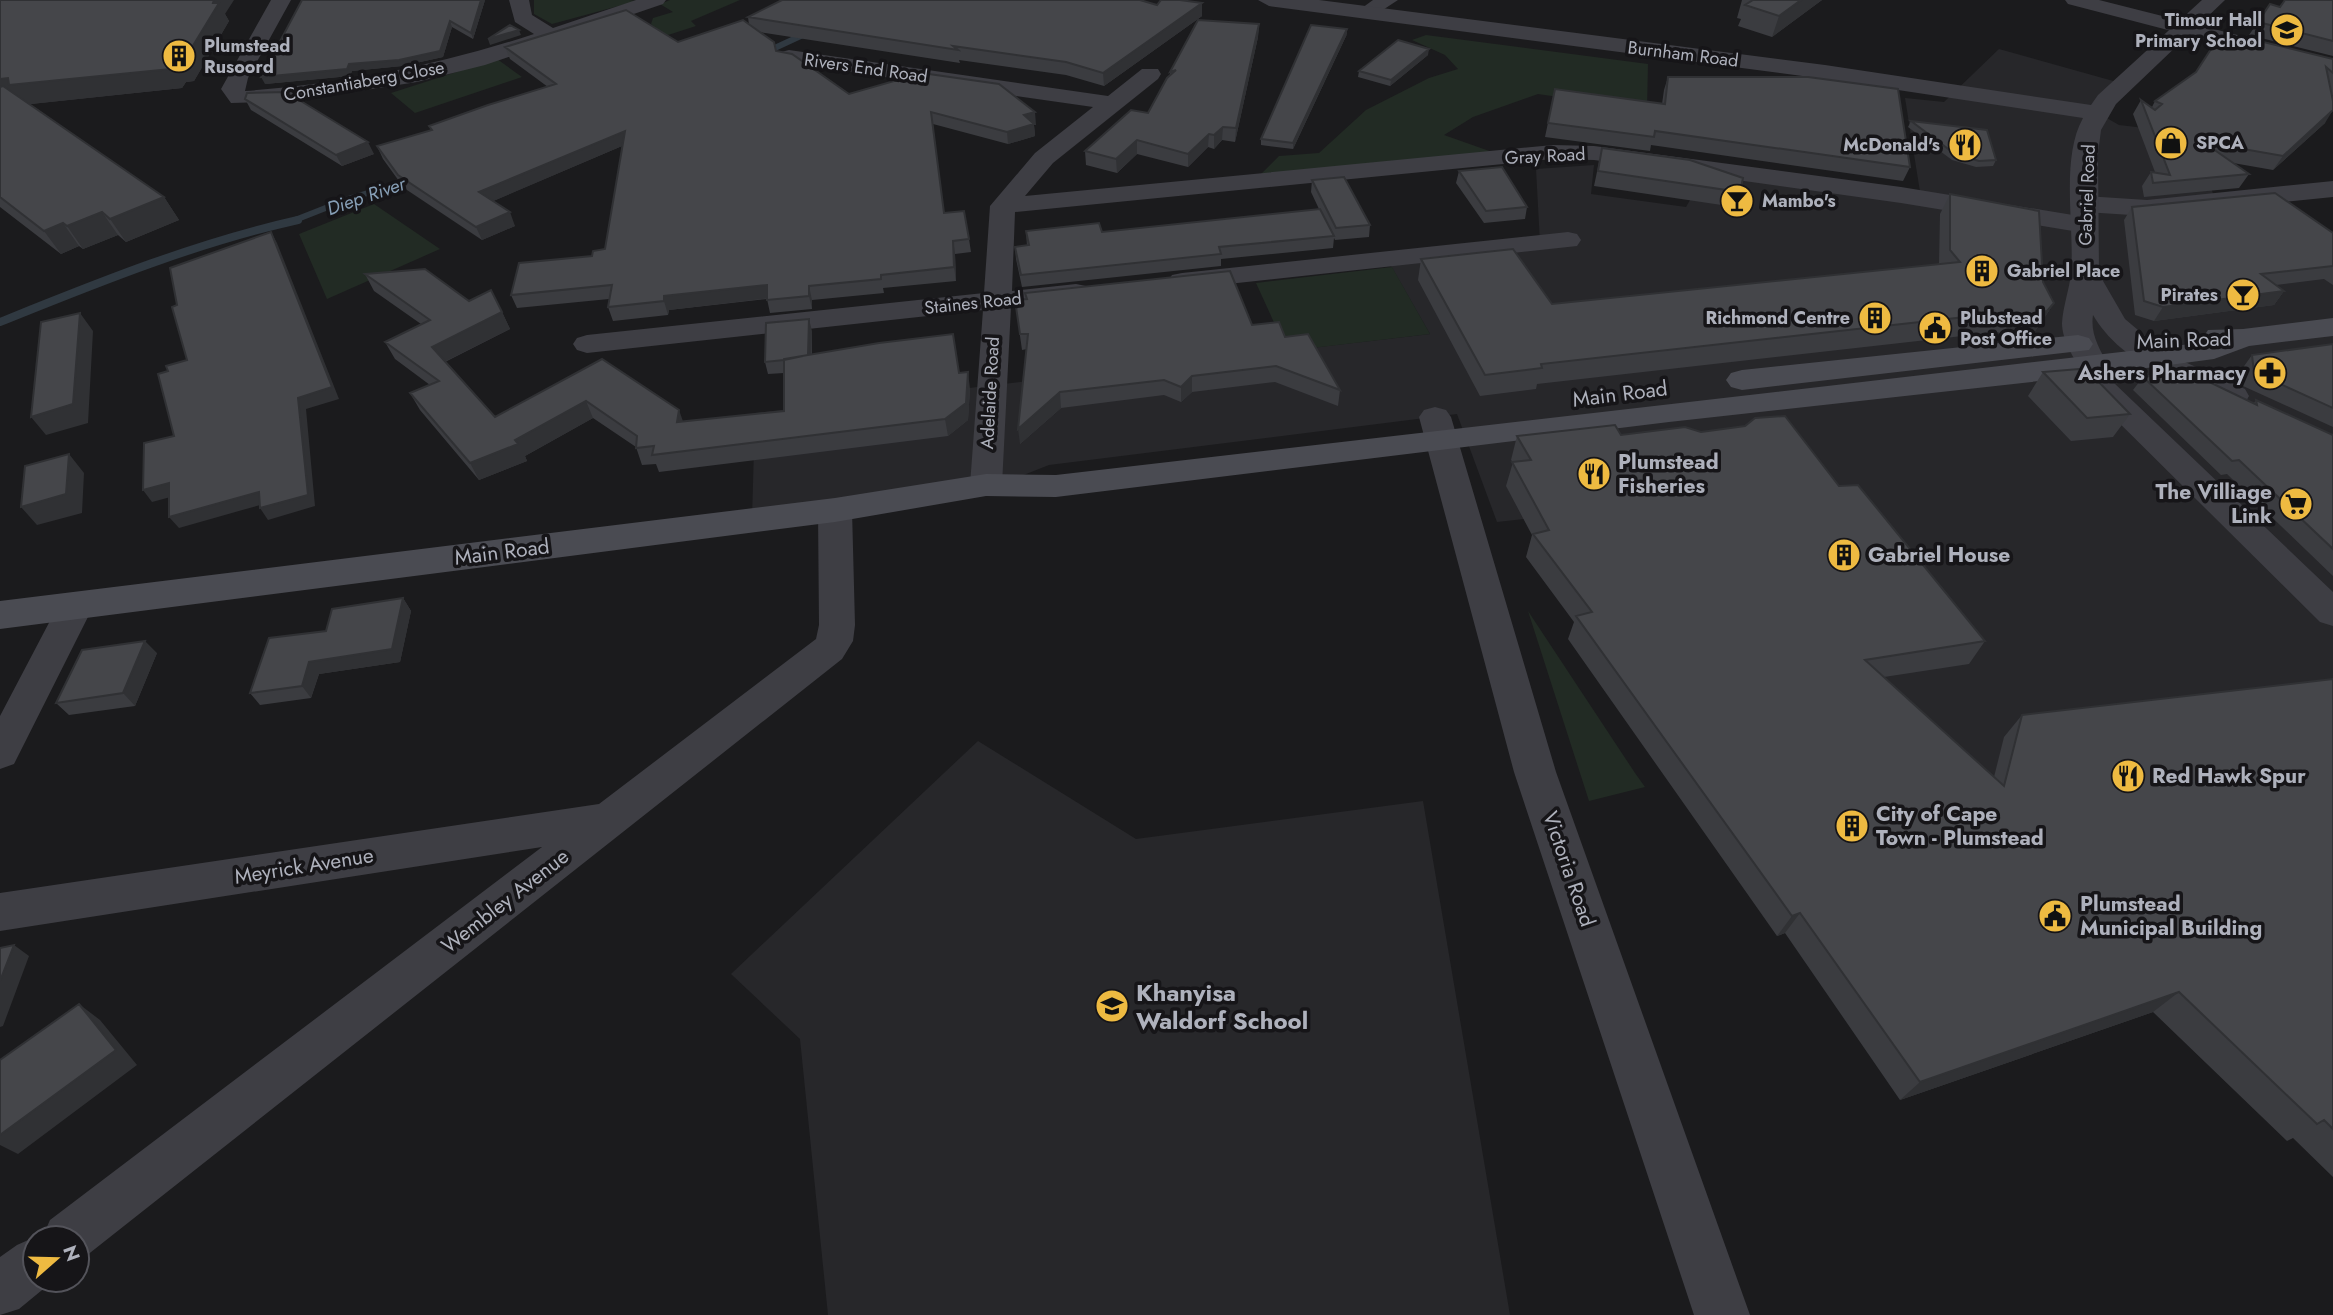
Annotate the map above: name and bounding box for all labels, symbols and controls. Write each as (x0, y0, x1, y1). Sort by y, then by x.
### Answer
place label: Timour Hall Primary School (2135, 7, 2262, 54)
school or university icon: Timour Hall Primary School (2268, 11, 2306, 49)
place label: Plumstead Rusoord (204, 33, 290, 80)
street label: Burnham Road (1626, 34, 1740, 74)
building icon: Plumstead Rusoord (160, 37, 198, 75)
street label: Rivers End Road (803, 46, 929, 90)
street label: Constantiaberg Close (282, 54, 446, 108)
shop icon: SPCA (2152, 124, 2190, 162)
restaurant icon: McDonald's (1946, 126, 1984, 164)
place label: SPCA (2196, 130, 2245, 156)
place label: McDonald's (1843, 132, 1940, 158)
street label: Gray Road (1504, 141, 1586, 171)
street label: Gabriel Road (2072, 144, 2102, 246)
water label: Diep River (323, 169, 411, 222)
bar icon: Mambo's (1718, 182, 1756, 220)
place label: Mambo's (1762, 188, 1836, 214)
building icon: Gabriel Place (1963, 252, 2001, 290)
place label: Gabriel Place (2007, 258, 2120, 284)
bar icon: Pirates (2224, 276, 2262, 314)
place label: Pirates (2160, 282, 2218, 308)
street label: Staines Road (923, 285, 1023, 321)
building icon: Richmond Centre (1856, 299, 1894, 337)
place label: Richmond Centre (1706, 305, 1850, 331)
place label: Plubstead Post Office (1960, 305, 2052, 352)
public building icon: Plubstead Post Office (1916, 309, 1954, 347)
street label: Main Road (2136, 323, 2232, 357)
street label: Adelaide Road (974, 336, 1006, 450)
pharmacy icon: Ashers Pharmacy (2251, 354, 2289, 392)
place label: Ashers Pharmacy (2077, 358, 2247, 388)
street label: Main Road (1571, 373, 1669, 415)
place label: Plumstead Fisheries (1618, 447, 1719, 501)
restaurant icon: Plumstead Fisheries (1575, 455, 1613, 493)
place label: The Villiage Link (2155, 477, 2272, 531)
supermarket icon: The Villiage Link (2277, 485, 2315, 523)
street label: Main Road (453, 531, 551, 573)
building icon: Gabriel House (1825, 536, 1863, 574)
place label: Gabriel House (1868, 540, 2010, 570)
restaurant icon: Red Hawk Spur (2109, 757, 2147, 795)
place label: Red Hawk Spur (2152, 761, 2306, 791)
place label: City of Cape Town - Plumstead (1876, 799, 2044, 853)
street label: Victoria Road (1535, 807, 1603, 931)
building icon: City of Cape Town - Plumstead (1833, 807, 1871, 845)
street label: Meyrick Avenue (232, 840, 376, 892)
street label: Wembley Avenue (435, 841, 575, 960)
place label: Plumstead Municipal Building (2080, 889, 2262, 943)
public building icon: Plumstead Municipal Building (2036, 897, 2074, 935)
place label: Khanyisa Waldorf School (1136, 975, 1308, 1038)
school or university icon: Khanyisa Waldorf School (1093, 987, 1131, 1025)
north arrow (21, 1224, 91, 1294)
text: N (56, 1242, 87, 1265)

